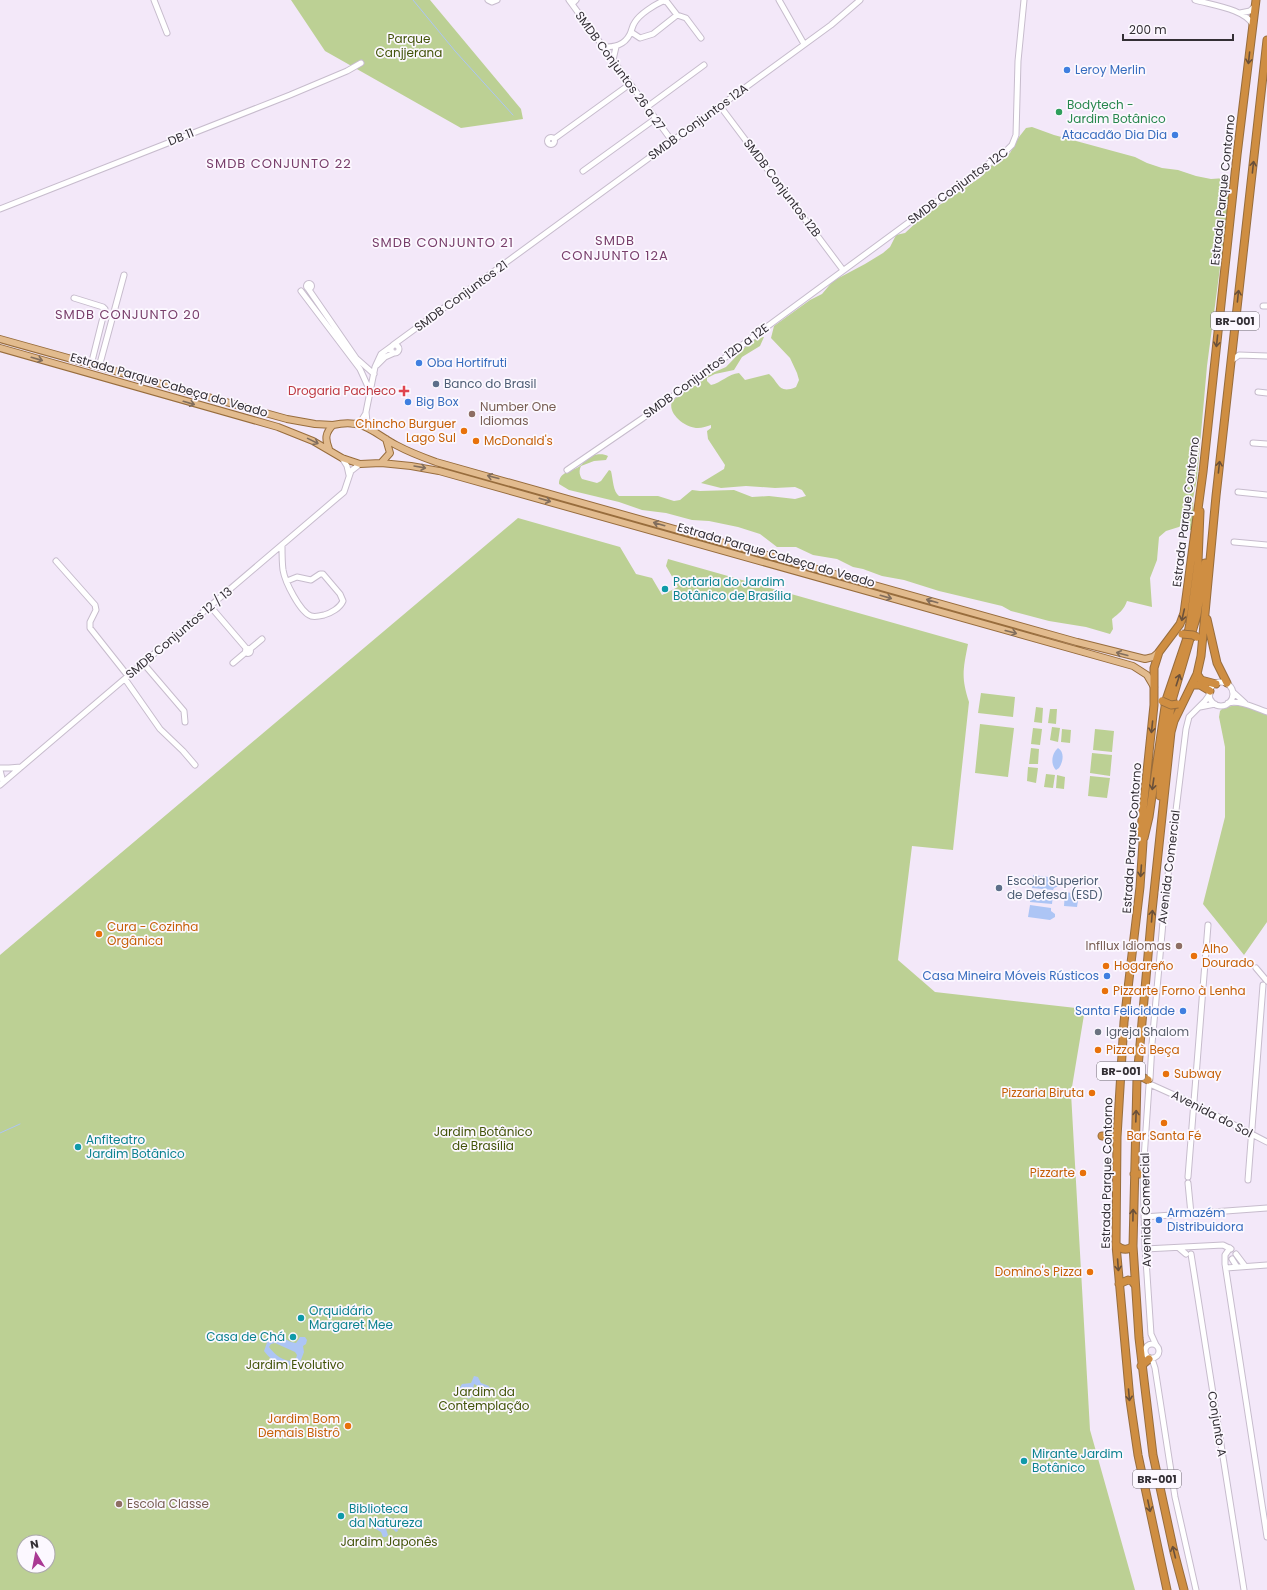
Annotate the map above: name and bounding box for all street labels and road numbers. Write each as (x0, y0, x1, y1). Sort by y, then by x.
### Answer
street label: SMDB Conjuntos 26 a 27 (571, 8, 670, 134)
street label: SMDB Conjuntos 12A (644, 80, 751, 164)
street label: Estrada Parque Contorno (1206, 114, 1239, 266)
street label: DB 11 (165, 124, 196, 149)
street label: SMDB Conjuntos 12B (740, 135, 825, 240)
street label: SMDB Conjuntos 12C (904, 143, 1012, 228)
street label: SMDB Conjuntos 21 (411, 256, 511, 335)
road number: BR-001 (1211, 312, 1259, 330)
street label: SMDB Conjuntos 12D a 12E (639, 319, 772, 422)
street label: Estrada Parque Cabeça do Veado (68, 348, 270, 421)
street label: Estrada Parque Contorno (1168, 436, 1203, 588)
street label: Estrada Parque Cabeça do Veado (675, 518, 877, 591)
street label: SMDB Conjuntos 12 / 13 (122, 583, 236, 682)
street label: Estrada Parque Contorno (1118, 762, 1145, 914)
street label: Avenida Comercial (1153, 809, 1184, 925)
road number: BR-001 (1097, 1062, 1145, 1080)
street label: Avenida do Sol (1169, 1086, 1256, 1141)
street label: Estrada Parque Contorno (1097, 1097, 1116, 1249)
street label: Avenida Comercial (1136, 1152, 1155, 1268)
street label: Conjunto A (1204, 1390, 1231, 1458)
road number: BR-001 (1133, 1470, 1181, 1488)

